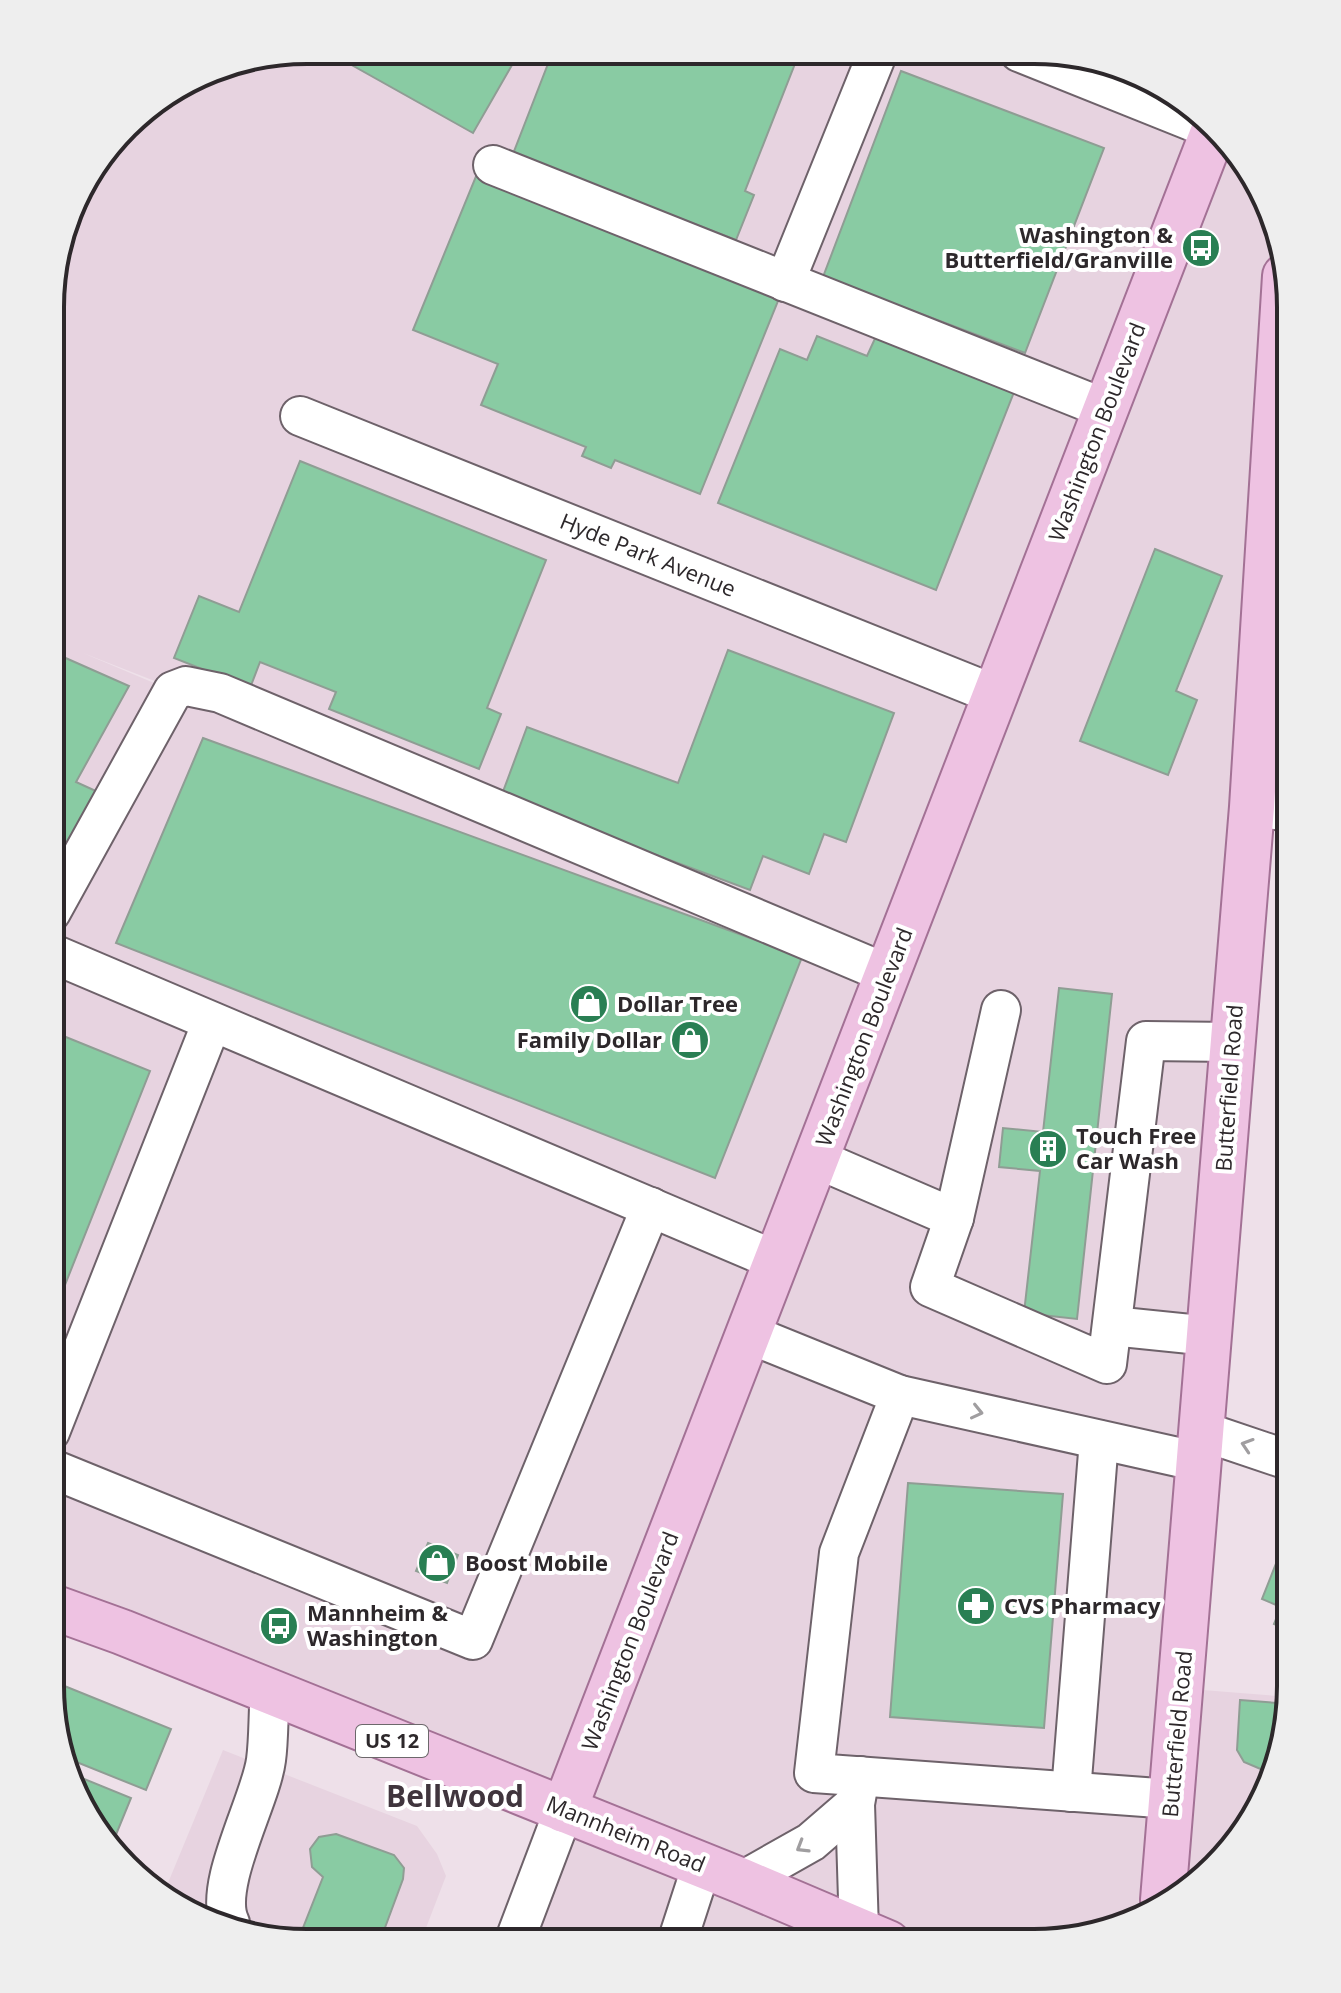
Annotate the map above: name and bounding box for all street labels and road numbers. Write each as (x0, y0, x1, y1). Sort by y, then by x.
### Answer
street label: Washington Boulevard (1040, 318, 1152, 545)
street label: Hyde Park Avenue (556, 505, 741, 603)
street label: Washington Boulevard (807, 923, 919, 1150)
street label: Butterfield Road (1207, 1003, 1249, 1172)
street label: Washington Boulevard (573, 1527, 685, 1754)
street label: Butterfield Road (1154, 1649, 1198, 1819)
road number: US 12 (356, 1725, 428, 1757)
street label: Mannheim Road (542, 1788, 710, 1879)

